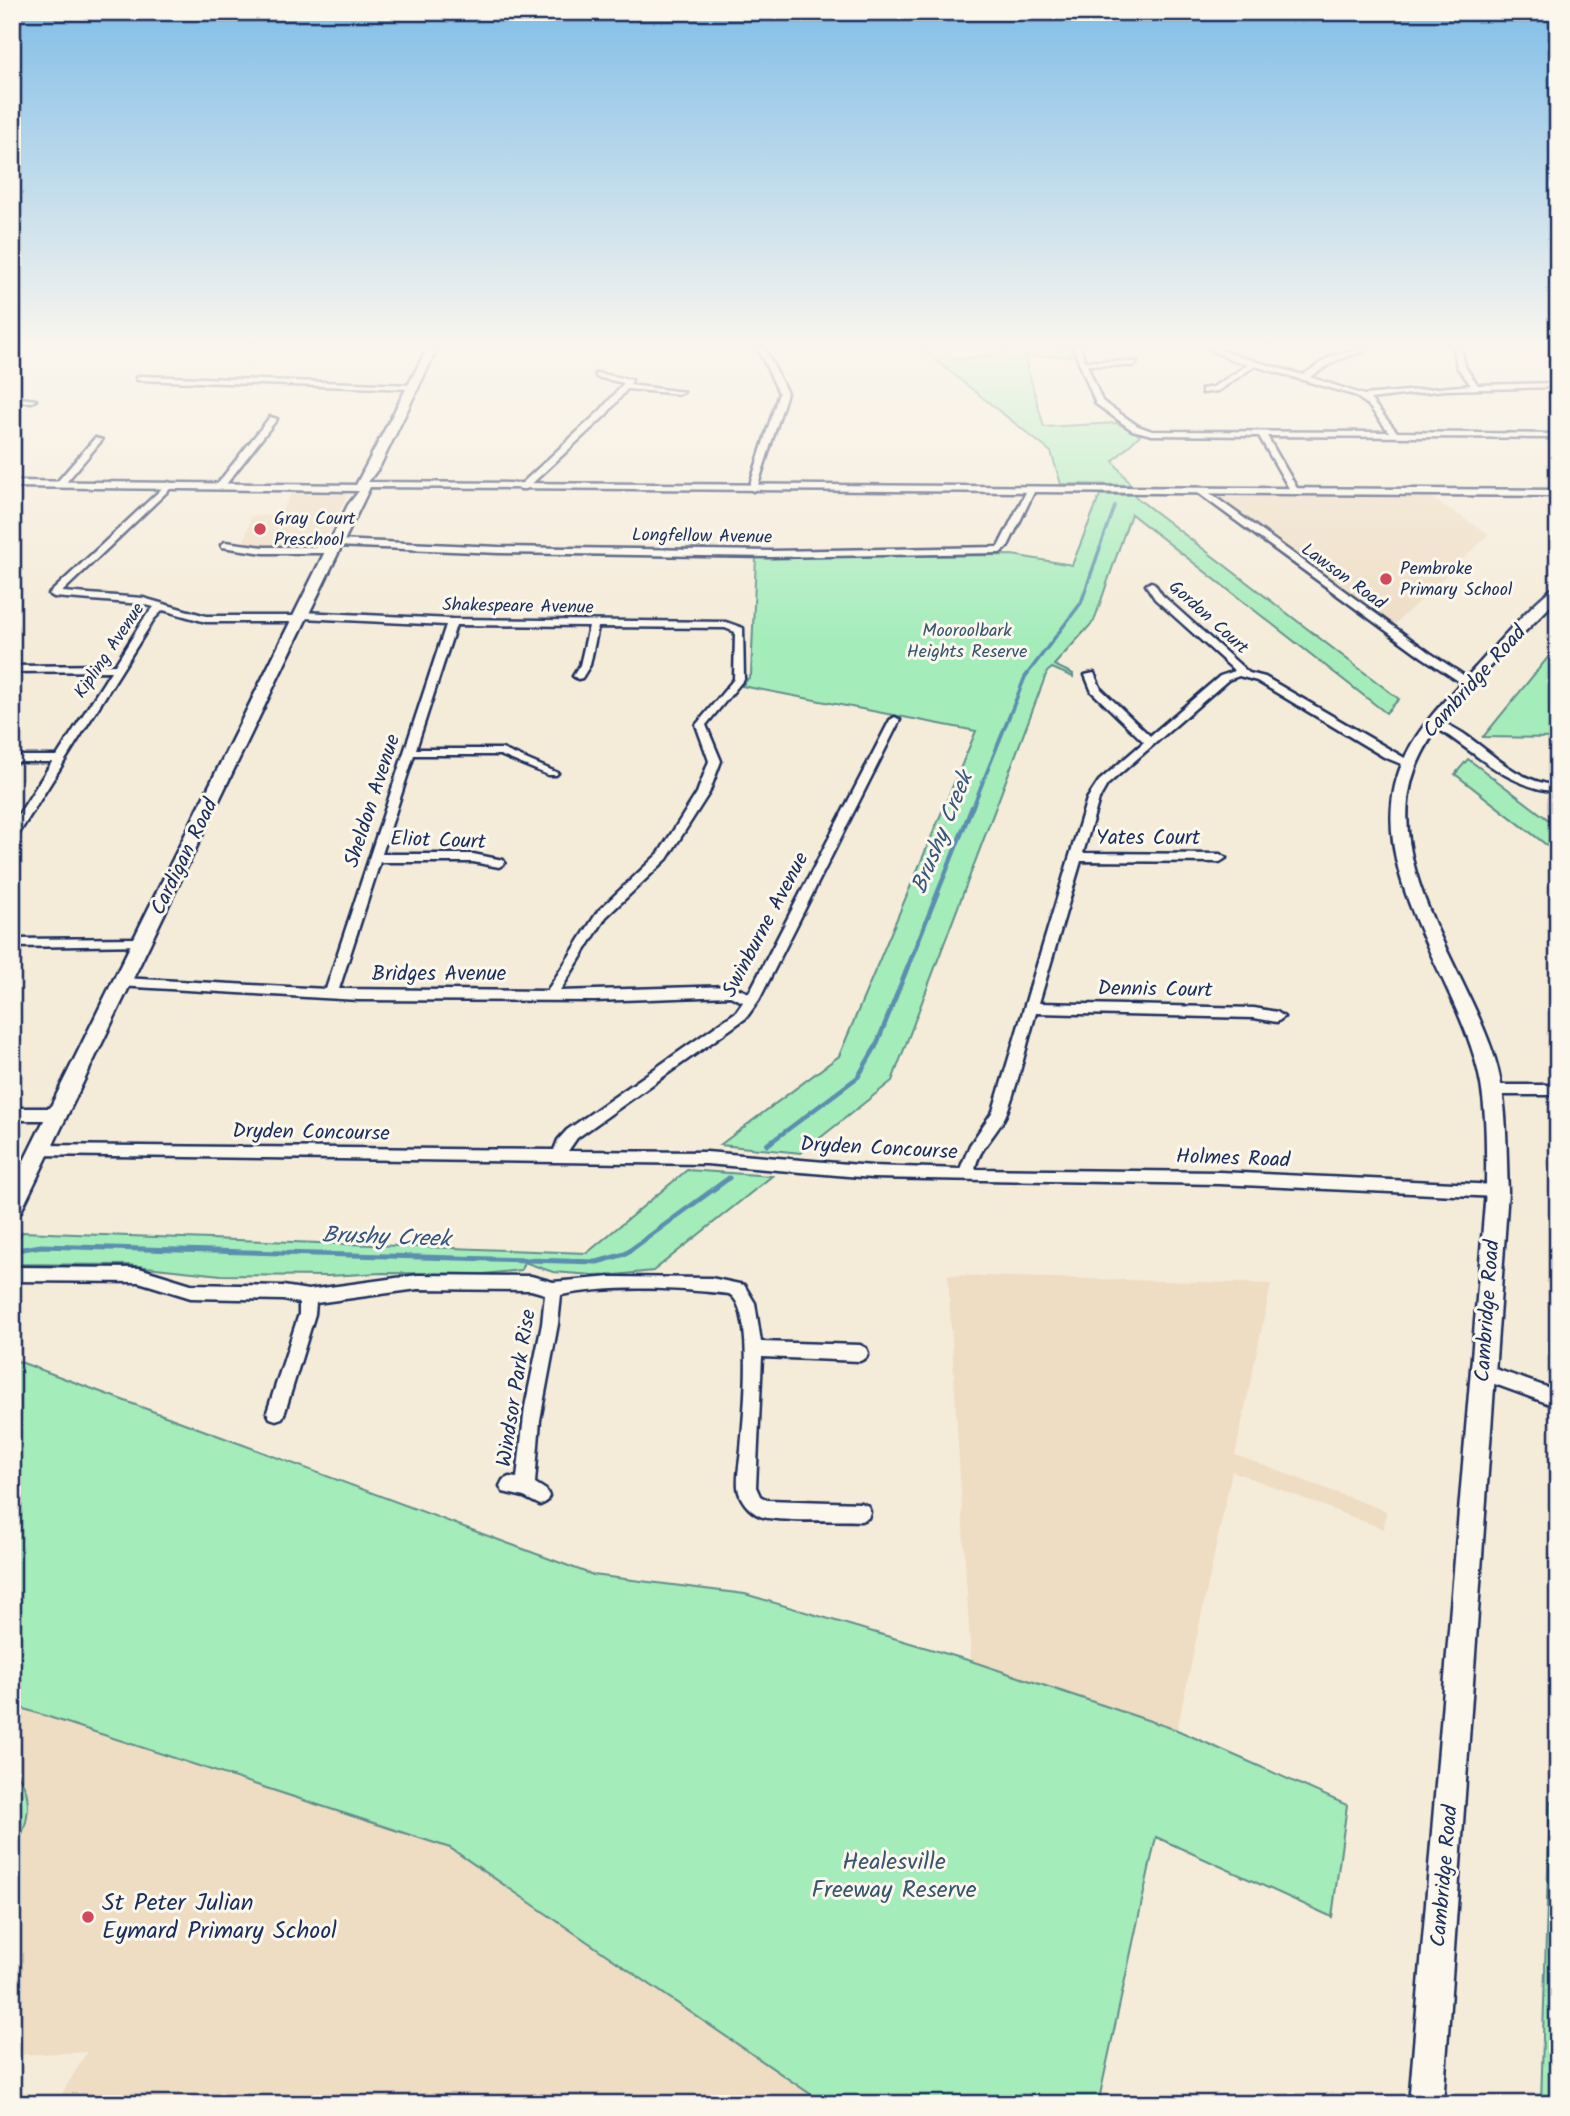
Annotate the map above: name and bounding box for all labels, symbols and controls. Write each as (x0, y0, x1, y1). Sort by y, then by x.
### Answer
place label: Gray Court Preschool (274, 505, 357, 555)
marker: Gray Court Preschool (252, 521, 268, 537)
street label: Longfellow Avenue (632, 521, 772, 553)
street label: Lawson Road (1294, 536, 1392, 618)
place label: Pembroke Primary School (1400, 555, 1513, 605)
marker: Pembroke Primary School (1378, 571, 1394, 587)
street label: Gordon Court (1161, 574, 1255, 663)
street label: Shakespeare Avenue (442, 591, 594, 623)
street label: Kipling Avenue (67, 597, 153, 705)
park label: Mooroolbark Heights Reserve (907, 617, 1027, 667)
street label: Cambridge Road (1415, 618, 1535, 746)
street label: Sheldon Avenue (336, 730, 410, 872)
water label: Brushy Creek (902, 764, 985, 899)
street label: Cardigan Road (142, 792, 228, 921)
street label: Yates Court (1096, 822, 1201, 855)
street label: Eliot Court (390, 823, 487, 859)
street label: Swinburne Avenue (714, 846, 818, 1004)
street label: Bridges Avenue (372, 958, 507, 991)
street label: Dennis Court (1097, 972, 1214, 1008)
street label: Dryden Concourse (232, 1115, 391, 1151)
street label: Dryden Concourse (800, 1128, 959, 1170)
street label: Holmes Road (1175, 1141, 1291, 1178)
water label: Brushy Creek (321, 1218, 454, 1258)
street label: Cambridge Road (1467, 1238, 1509, 1383)
street label: Windsor Park Rise (488, 1306, 546, 1469)
street label: Cambridge Road (1422, 1803, 1468, 1948)
park label: Healesville Freeway Reserve (811, 1843, 977, 1910)
place label: St Peter Julian Eymard Primary School (102, 1884, 337, 1951)
marker: St Peter Julian Eymard Primary School (80, 1909, 96, 1925)

